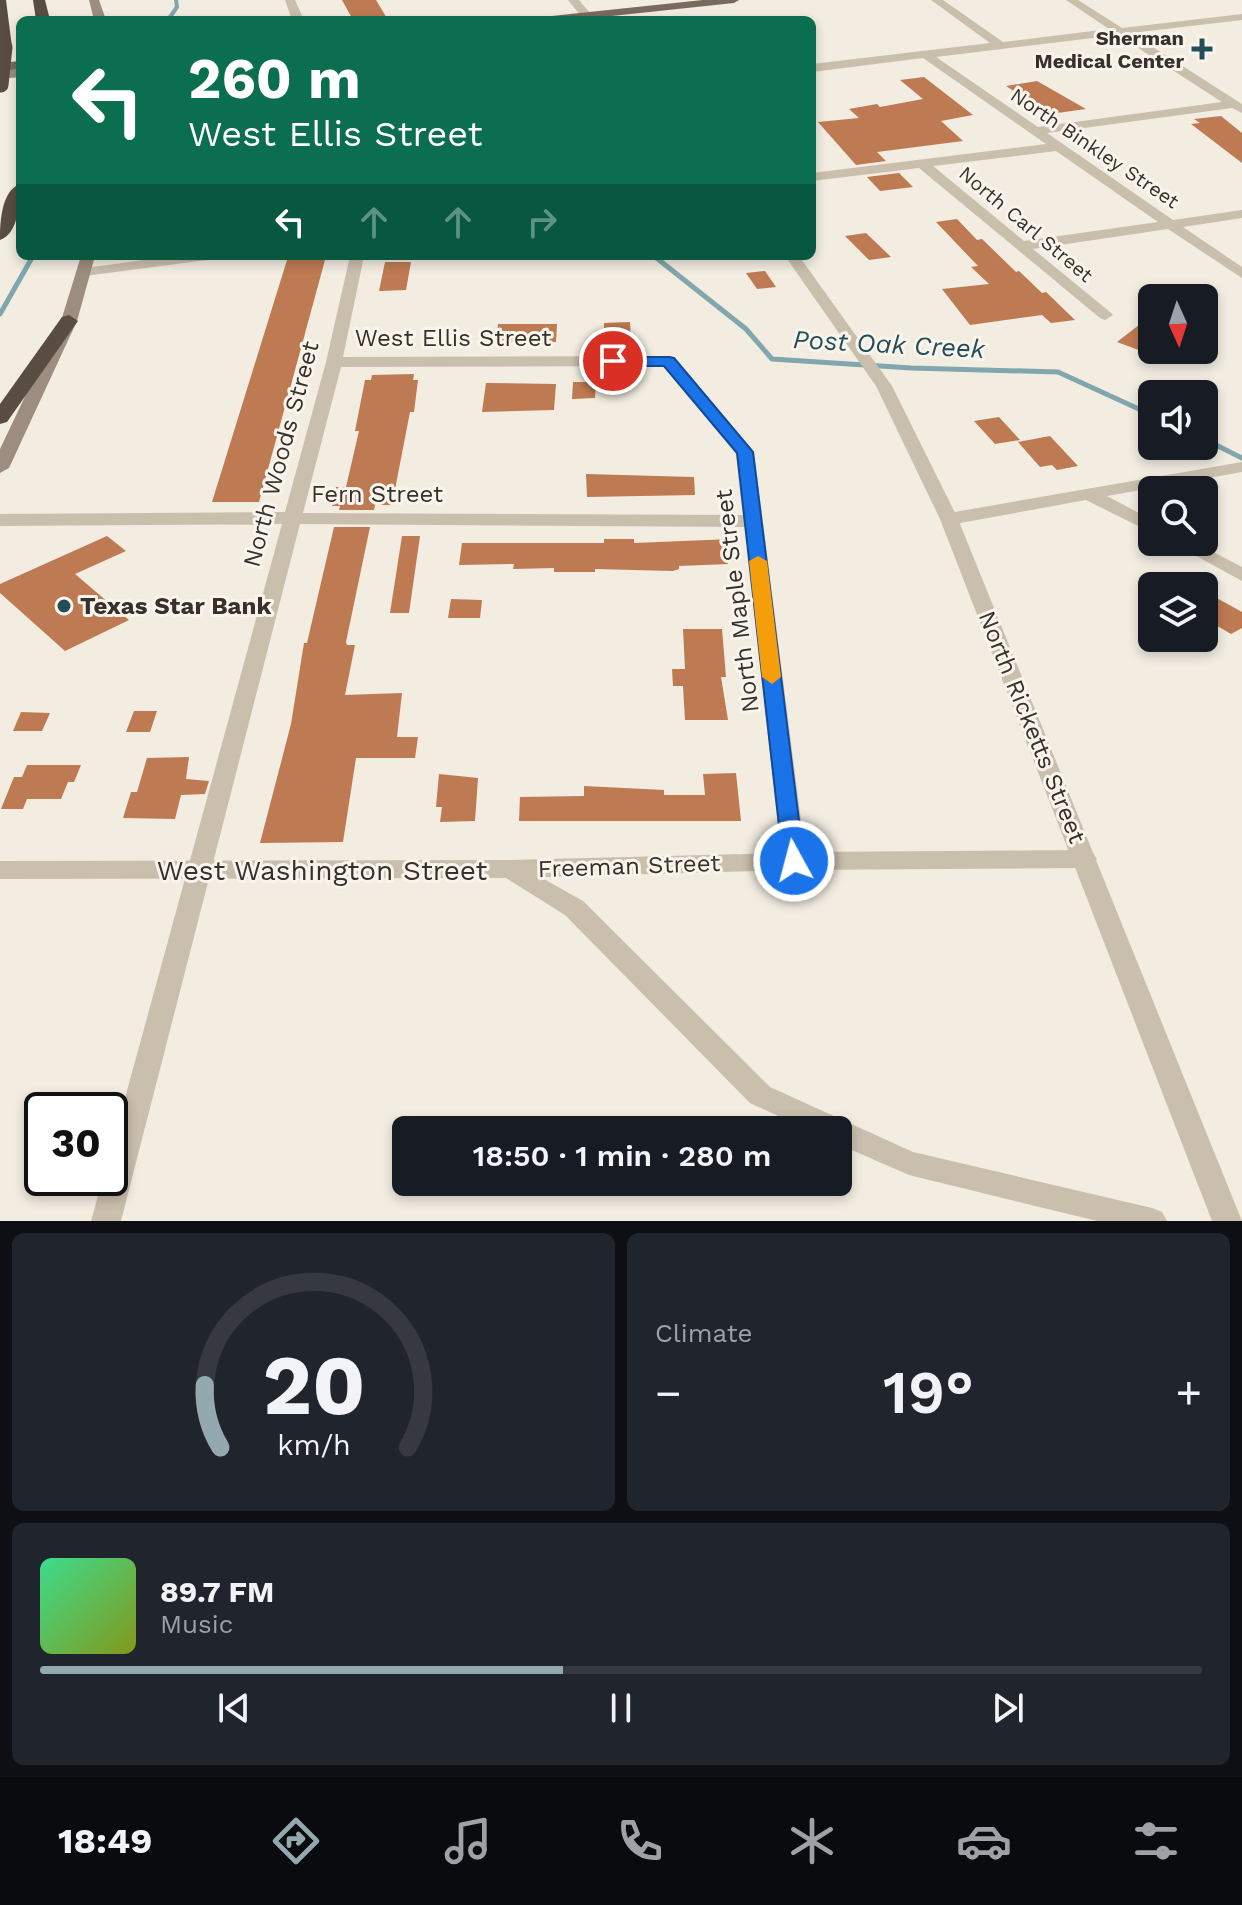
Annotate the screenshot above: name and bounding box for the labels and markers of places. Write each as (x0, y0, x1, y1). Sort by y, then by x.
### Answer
place label: Sherman Medical Center (1035, 26, 1184, 73)
marker: Sherman Medical Center (1191, 38, 1213, 60)
pin (579, 327, 647, 395)
place label: Texas Star Bank (80, 592, 271, 620)
marker: Texas Star Bank (55, 597, 73, 615)

